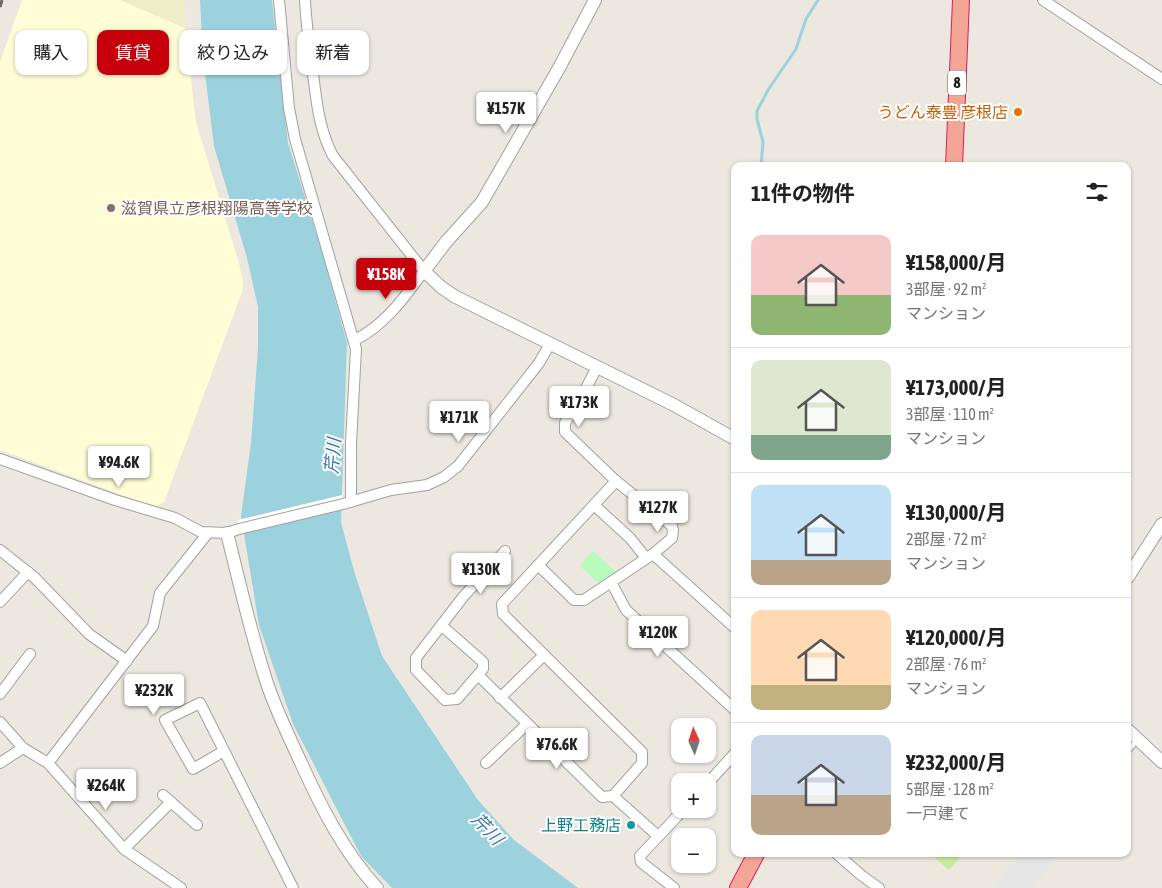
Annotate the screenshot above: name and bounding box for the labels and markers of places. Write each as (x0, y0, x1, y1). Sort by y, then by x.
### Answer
pin: ¥157K (471, 92, 541, 134)
place label: うどん泰豊 彦根店 (878, 103, 1008, 121)
marker: うどん泰豊 彦根店 (1012, 106, 1024, 118)
place label: 滋賀県立彦根翔陽高等学校 (121, 199, 313, 217)
marker: 滋賀県立彦根翔陽高等学校 (105, 202, 117, 214)
pin: ¥158K (351, 258, 421, 300)
pin: ¥173K (544, 386, 614, 428)
pin: ¥171K (424, 400, 494, 443)
pin: ¥94.6K (78, 446, 160, 488)
pin: ¥127K (623, 490, 693, 533)
pin: ¥130K (446, 552, 516, 595)
pin: ¥120K (623, 616, 693, 658)
pin: ¥232K (119, 674, 189, 716)
pin: ¥76.6K (516, 728, 598, 770)
pin: ¥264K (71, 768, 141, 811)
place label: 上野工務店 (541, 816, 621, 834)
marker: 上野工務店 (625, 819, 637, 831)

